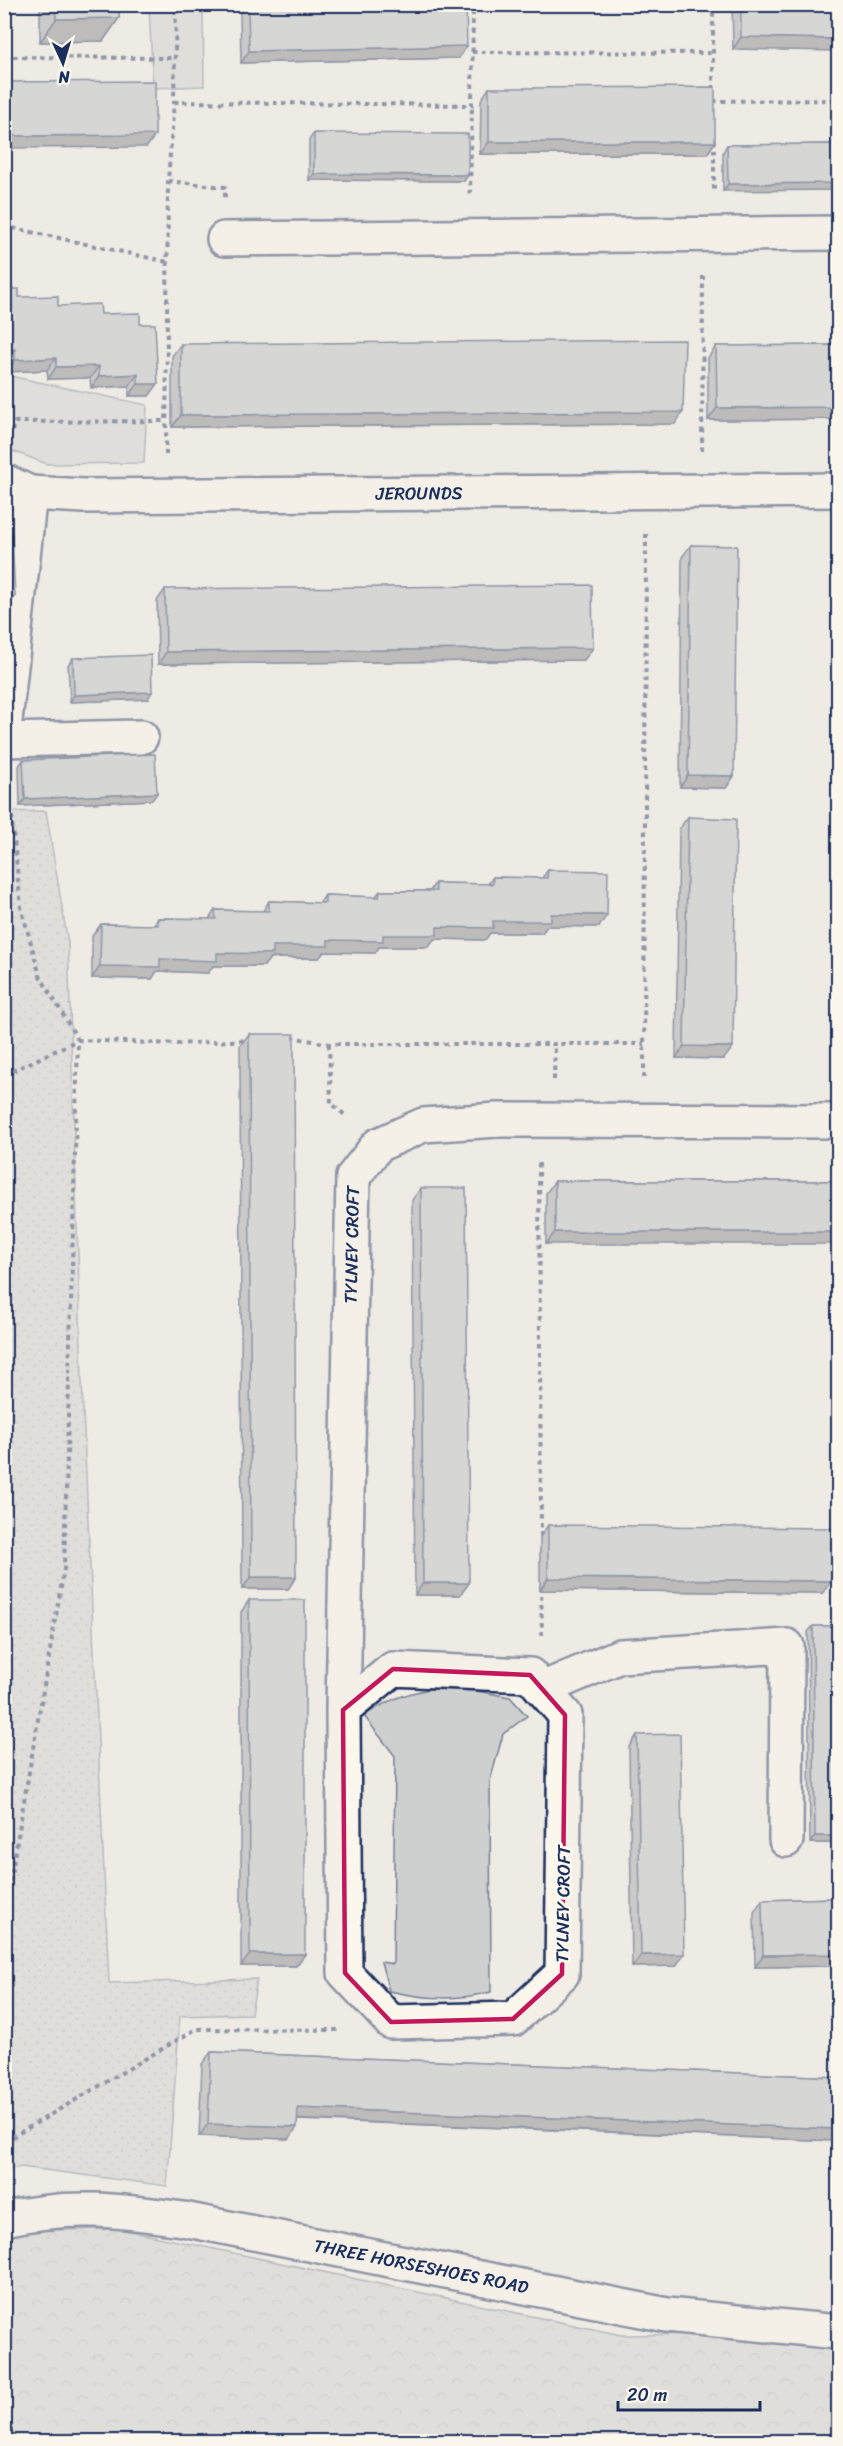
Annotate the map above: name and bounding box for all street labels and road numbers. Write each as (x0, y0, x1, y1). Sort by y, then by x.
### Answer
street label: JEROUNDS (375, 477, 463, 510)
street label: TYLNEY CROFT (335, 1185, 369, 1304)
street label: TYLNEY CROFT (546, 1844, 580, 1963)
street label: THREE HORSESHOES ROAD (311, 2229, 532, 2303)

